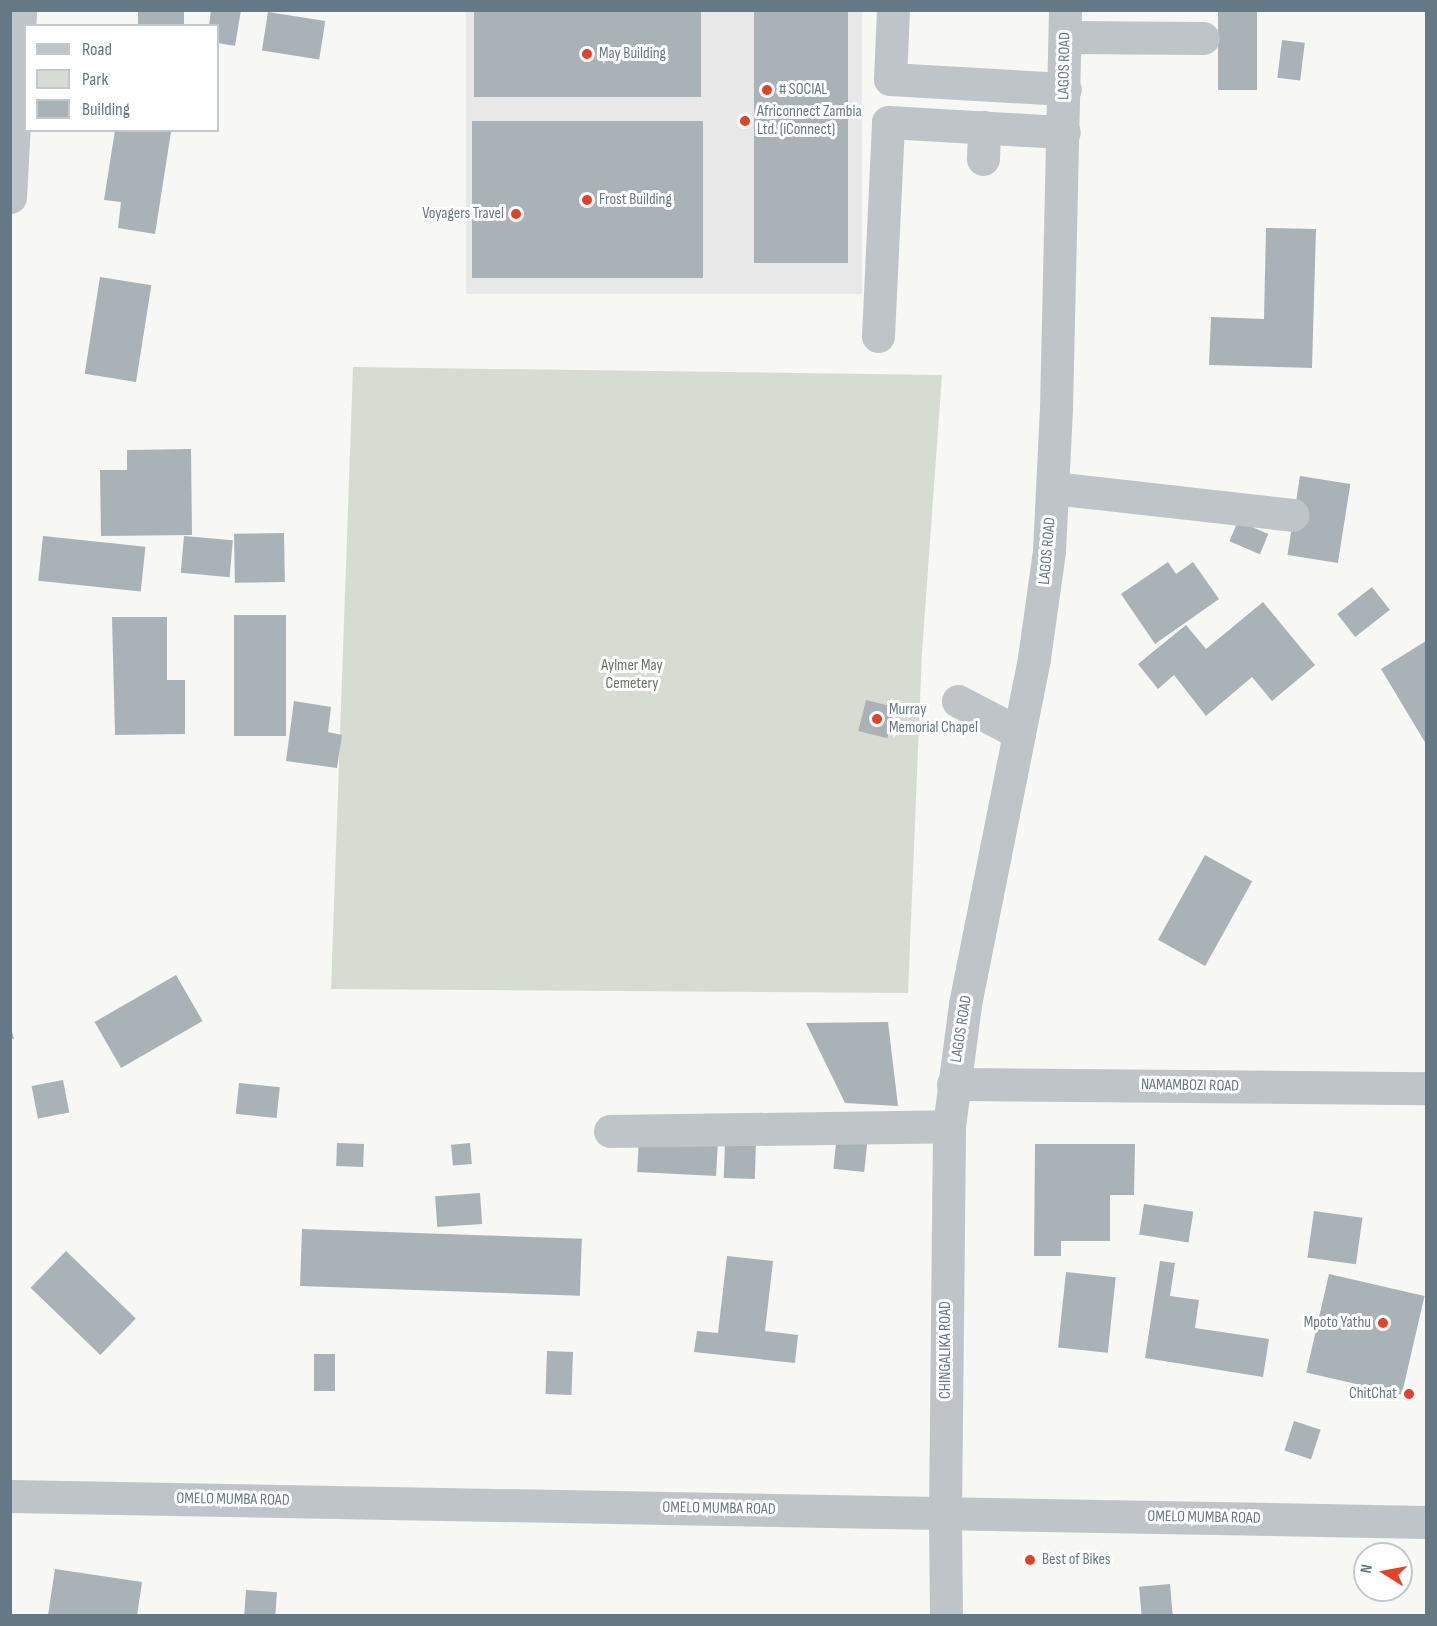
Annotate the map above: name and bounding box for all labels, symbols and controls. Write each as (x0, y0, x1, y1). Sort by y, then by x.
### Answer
legend (24, 24, 219, 132)
street label: LAGOS ROAD (1055, 32, 1075, 100)
text: Road (82, 39, 112, 60)
place label: May Building (599, 44, 666, 64)
marker: May Building (580, 47, 594, 61)
text: Park (82, 69, 108, 90)
place label: # SOCIAL (779, 80, 827, 100)
marker: # SOCIAL (760, 83, 774, 97)
text: Building (82, 99, 130, 120)
place label: Africonnect Zambia Ltd. (iConnect) (757, 102, 862, 140)
marker: Africonnect Zambia Ltd. (iConnect) (738, 114, 752, 128)
place label: Frost Building (599, 190, 672, 210)
marker: Frost Building (580, 193, 594, 207)
place label: Voyagers Travel (422, 204, 504, 224)
marker: Voyagers Travel (509, 207, 523, 221)
street label: LAGOS ROAD (1035, 516, 1061, 586)
park label: Aylmer May Cemetery (601, 656, 663, 694)
place label: Murray Memorial Chapel (889, 700, 978, 738)
marker: Murray Memorial Chapel (870, 712, 884, 726)
street label: LAGOS ROAD (947, 994, 977, 1064)
street label: NAMAMBOZI ROAD (1141, 1076, 1239, 1096)
street label: CHINGALIKA ROAD (936, 1301, 956, 1399)
place label: Mpoto Yathu (1304, 1313, 1371, 1333)
marker: Mpoto Yathu (1376, 1316, 1390, 1330)
place label: ChitChat (1349, 1384, 1397, 1404)
marker: ChitChat (1402, 1387, 1416, 1401)
street label: OMELO MUMBA ROAD (176, 1489, 290, 1511)
street label: OMELO MUMBA ROAD (662, 1498, 776, 1520)
street label: OMELO MUMBA ROAD (1147, 1507, 1261, 1529)
north arrow (1353, 1542, 1413, 1602)
place label: Best of Bikes (1042, 1550, 1111, 1570)
marker: Best of Bikes (1023, 1553, 1037, 1567)
text: N (1357, 1563, 1377, 1575)

